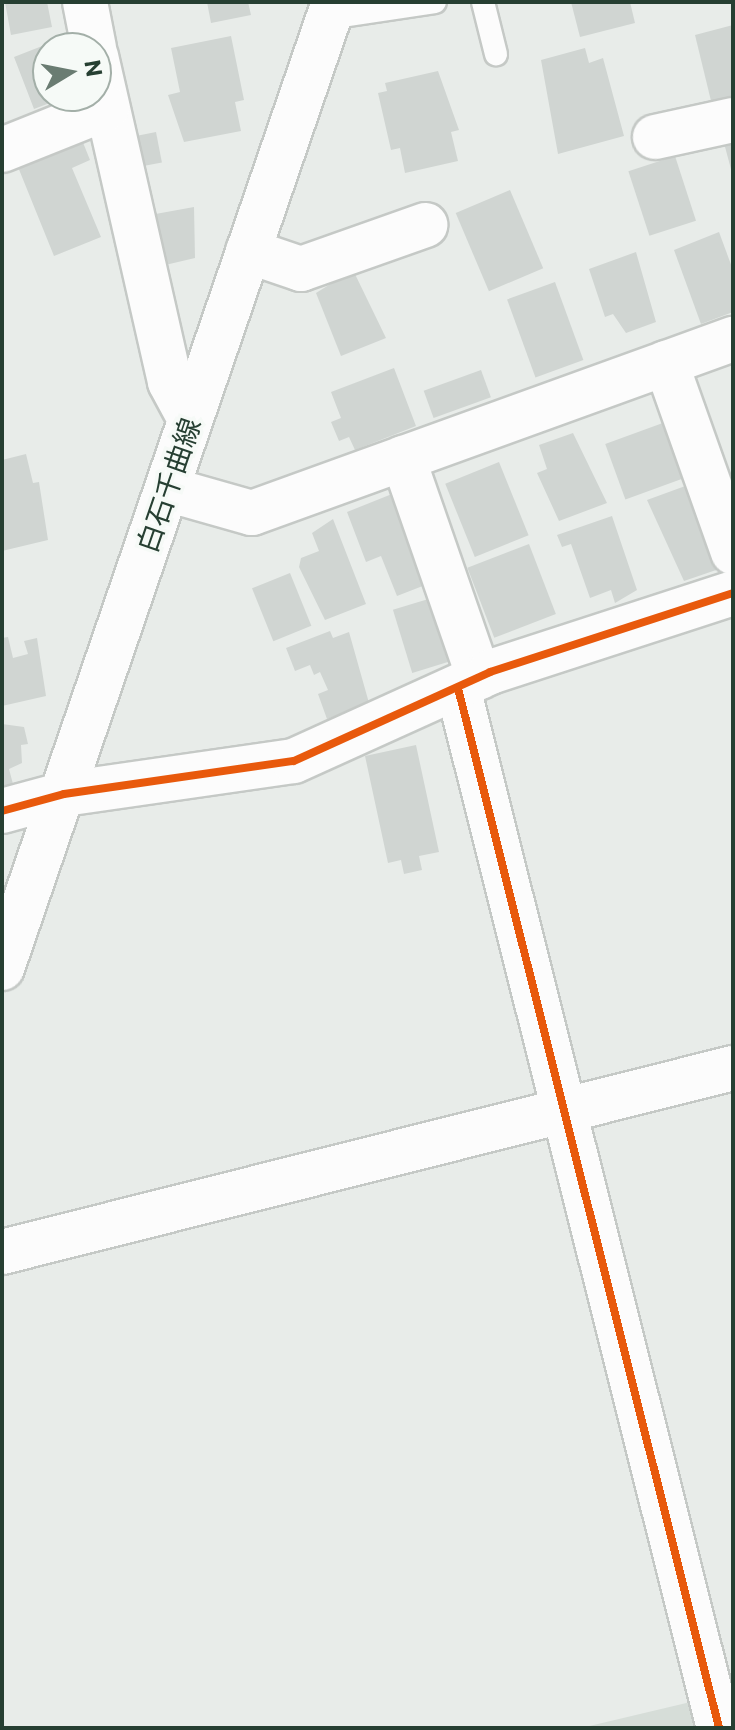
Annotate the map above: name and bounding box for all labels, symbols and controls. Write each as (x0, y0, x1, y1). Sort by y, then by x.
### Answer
north arrow (32, 32, 112, 112)
text: N (79, 58, 109, 79)
street label: 白石千曲線 (129, 413, 207, 557)

